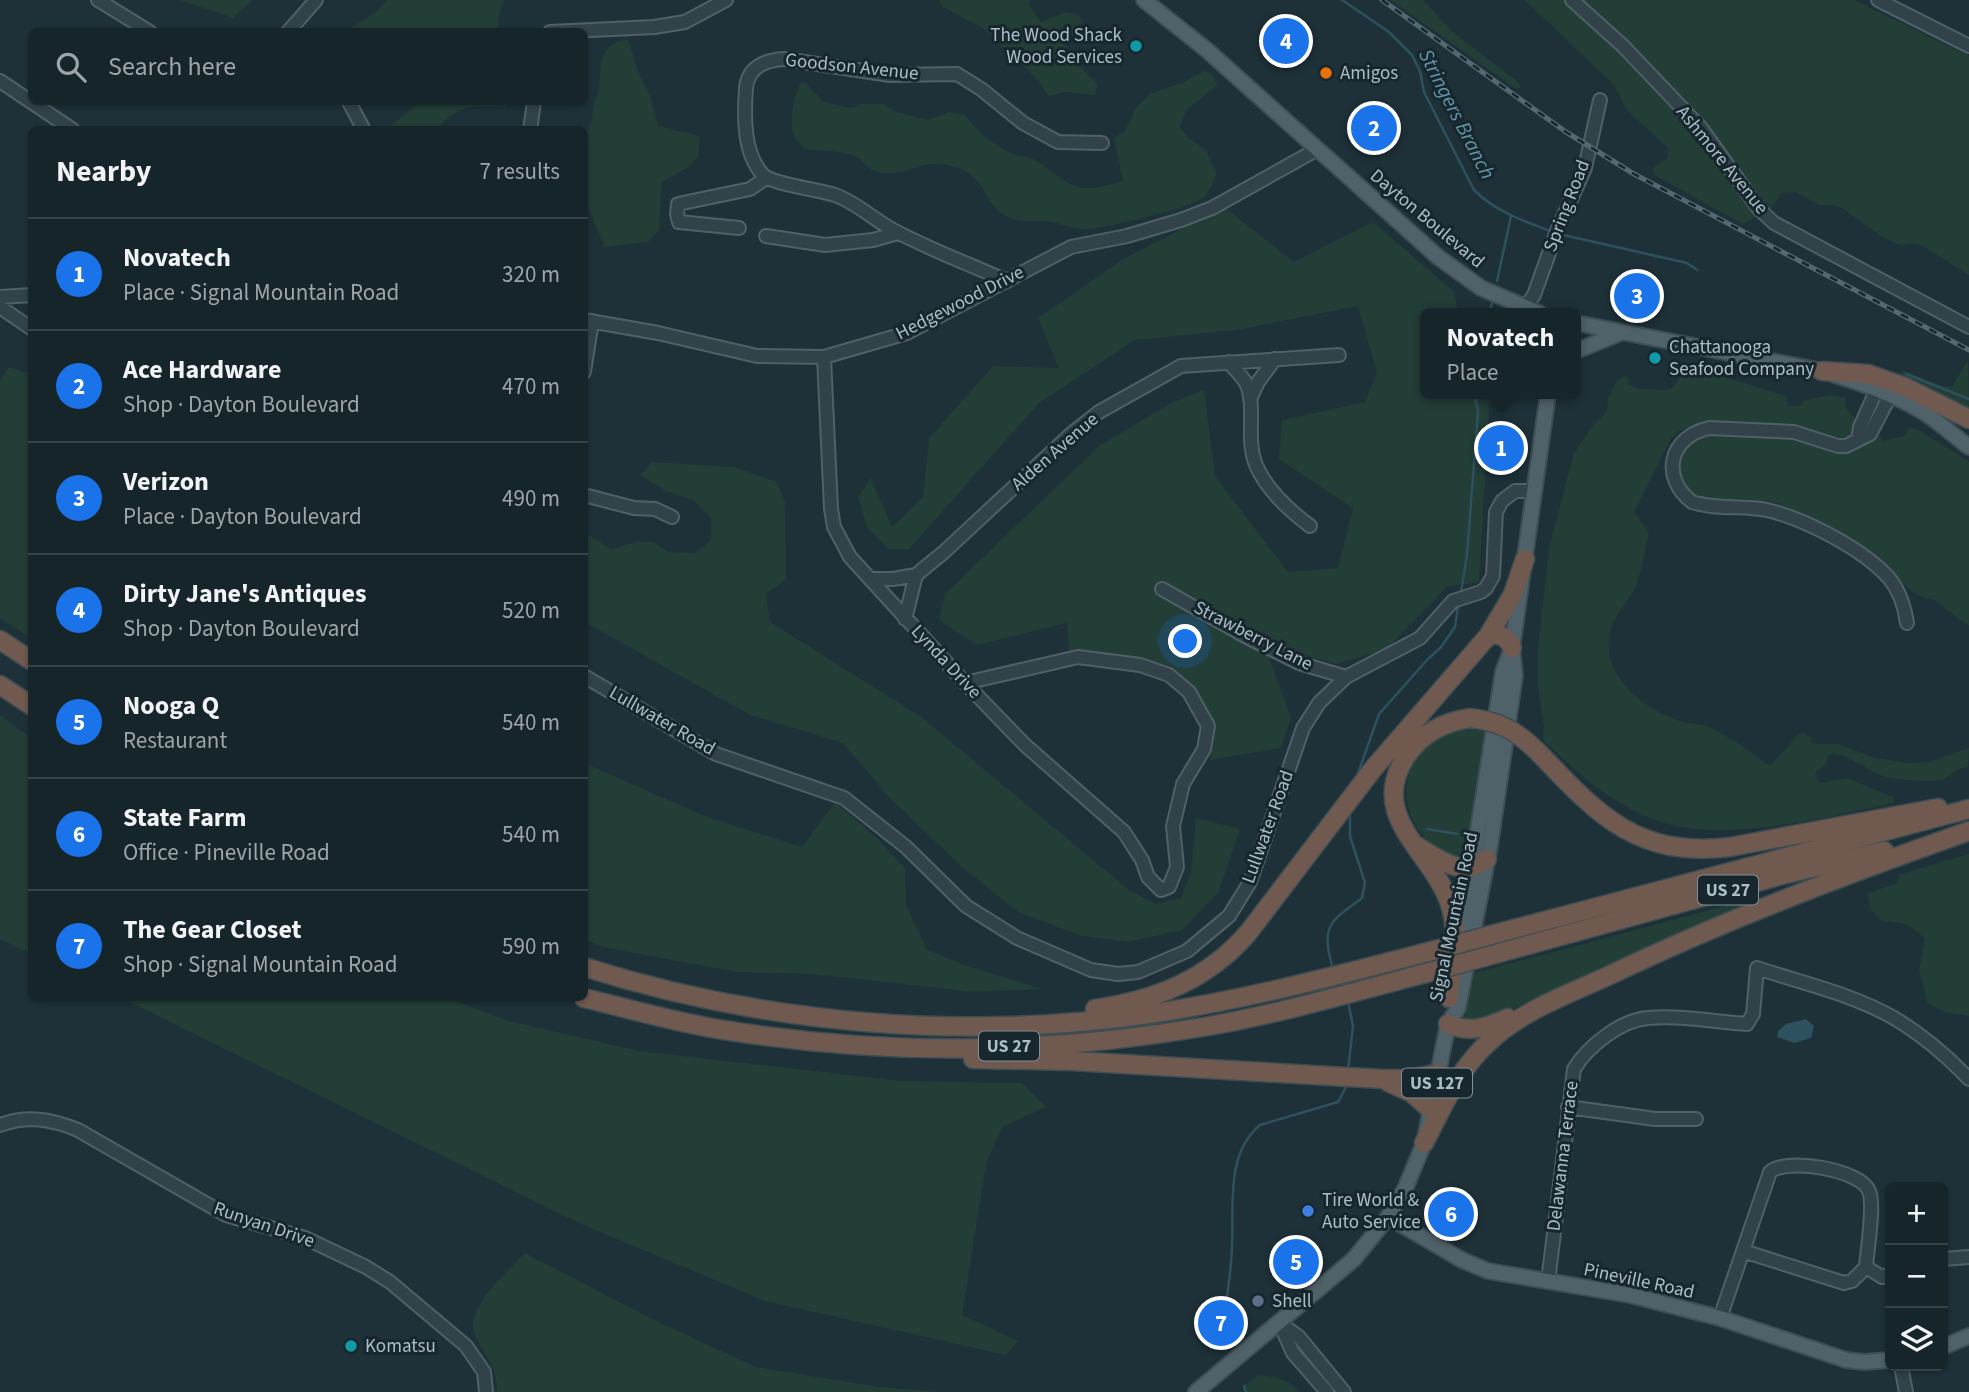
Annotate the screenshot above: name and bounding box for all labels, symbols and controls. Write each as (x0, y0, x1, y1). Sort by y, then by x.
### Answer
pin: 4 (1263, 15, 1309, 67)
place label: The Wood Shack Wood Services (990, 22, 1123, 71)
search box (28, 28, 588, 105)
marker: The Wood Shack Wood Services (1128, 38, 1144, 54)
water label: Stringers Branch (1411, 44, 1503, 184)
street label: Goodson Avenue (784, 47, 920, 87)
icon: search (52, 48, 90, 86)
text: Search here (108, 48, 236, 85)
place label: Amigos (1340, 60, 1398, 87)
marker: Amigos (1318, 65, 1334, 81)
street label: Ashmore Avenue (1670, 100, 1774, 220)
pin: 2 (1351, 102, 1397, 154)
text: Nearby (56, 150, 151, 193)
text: 7 results (480, 155, 560, 188)
street label: Spring Road (1537, 156, 1597, 256)
street label: Dayton Boulevard (1364, 163, 1490, 275)
text: Novatech (123, 239, 231, 276)
text: 1 (73, 258, 85, 291)
text: 320 m (502, 258, 560, 291)
street label: Hedgewood Drive (891, 259, 1029, 347)
pin: 3 (1614, 270, 1660, 322)
text: Place · Signal Mountain Road (123, 276, 399, 309)
popup (1420, 308, 1581, 399)
text: Novatech (1447, 319, 1554, 356)
place label: Chattanooga Seafood Company (1669, 334, 1814, 383)
marker: Chattanooga Seafood Company (1647, 350, 1663, 366)
text: Ace Hardware (123, 351, 281, 388)
text: Place (1447, 356, 1499, 389)
text: 2 (73, 370, 85, 403)
text: 470 m (502, 370, 560, 403)
text: Shop · Dayton Boulevard (123, 388, 360, 421)
street label: Alden Avenue (1005, 406, 1105, 498)
pin: 1 (1478, 422, 1524, 474)
text: Verizon (123, 463, 209, 500)
text: 3 (73, 482, 85, 515)
text: 490 m (502, 482, 560, 515)
text: Place · Dayton Boulevard (123, 500, 362, 533)
text: Dirty Jane's Antiques (123, 575, 367, 612)
text: 4 (73, 594, 85, 627)
text: 520 m (502, 594, 560, 627)
street label: Strawberry Lane (1189, 594, 1317, 678)
text: Shop · Dayton Boulevard (123, 612, 360, 645)
street label: Lynda Drive (904, 619, 988, 705)
your location (1168, 624, 1202, 658)
street label: Lullwater Road (604, 680, 720, 762)
text: Nooga Q (123, 687, 219, 724)
text: 5 (73, 706, 85, 739)
text: 540 m (502, 706, 560, 739)
text: Restaurant (123, 724, 227, 757)
street label: Lullwater Road (1235, 767, 1301, 887)
text: State Farm (123, 799, 247, 836)
text: 6 (73, 818, 85, 851)
text: 540 m (502, 818, 560, 851)
street label: Signal Mountain Road (1423, 830, 1485, 1004)
text: Office · Pineville Road (123, 836, 330, 869)
road number: US 27 (1698, 876, 1758, 904)
text: The Gear Closet (123, 911, 302, 948)
text: 7 (73, 930, 85, 963)
text: 590 m (502, 930, 560, 963)
text: Shop · Signal Mountain Road (123, 948, 397, 981)
road number: US 27 (979, 1031, 1039, 1060)
road number: US 127 (1402, 1068, 1472, 1098)
street label: Delawanna Terrace (1540, 1079, 1586, 1233)
map controls (1885, 1182, 1948, 1371)
button: + (1885, 1182, 1948, 1245)
place label: Tire World & Auto Service (1322, 1187, 1421, 1236)
pin: 6 (1428, 1188, 1474, 1240)
street label: Runyan Drive (210, 1195, 318, 1255)
marker: Tire World & Auto Service (1300, 1203, 1316, 1219)
pin: 5 (1273, 1236, 1319, 1288)
button: − (1885, 1245, 1948, 1308)
street label: Pineville Road (1581, 1256, 1697, 1306)
place label: Shell (1272, 1288, 1312, 1315)
marker: Shell (1250, 1293, 1266, 1309)
pin: 7 (1198, 1297, 1244, 1349)
button: layers (1885, 1308, 1948, 1371)
place label: Komatsu (365, 1333, 436, 1360)
marker: Komatsu (343, 1338, 359, 1354)

